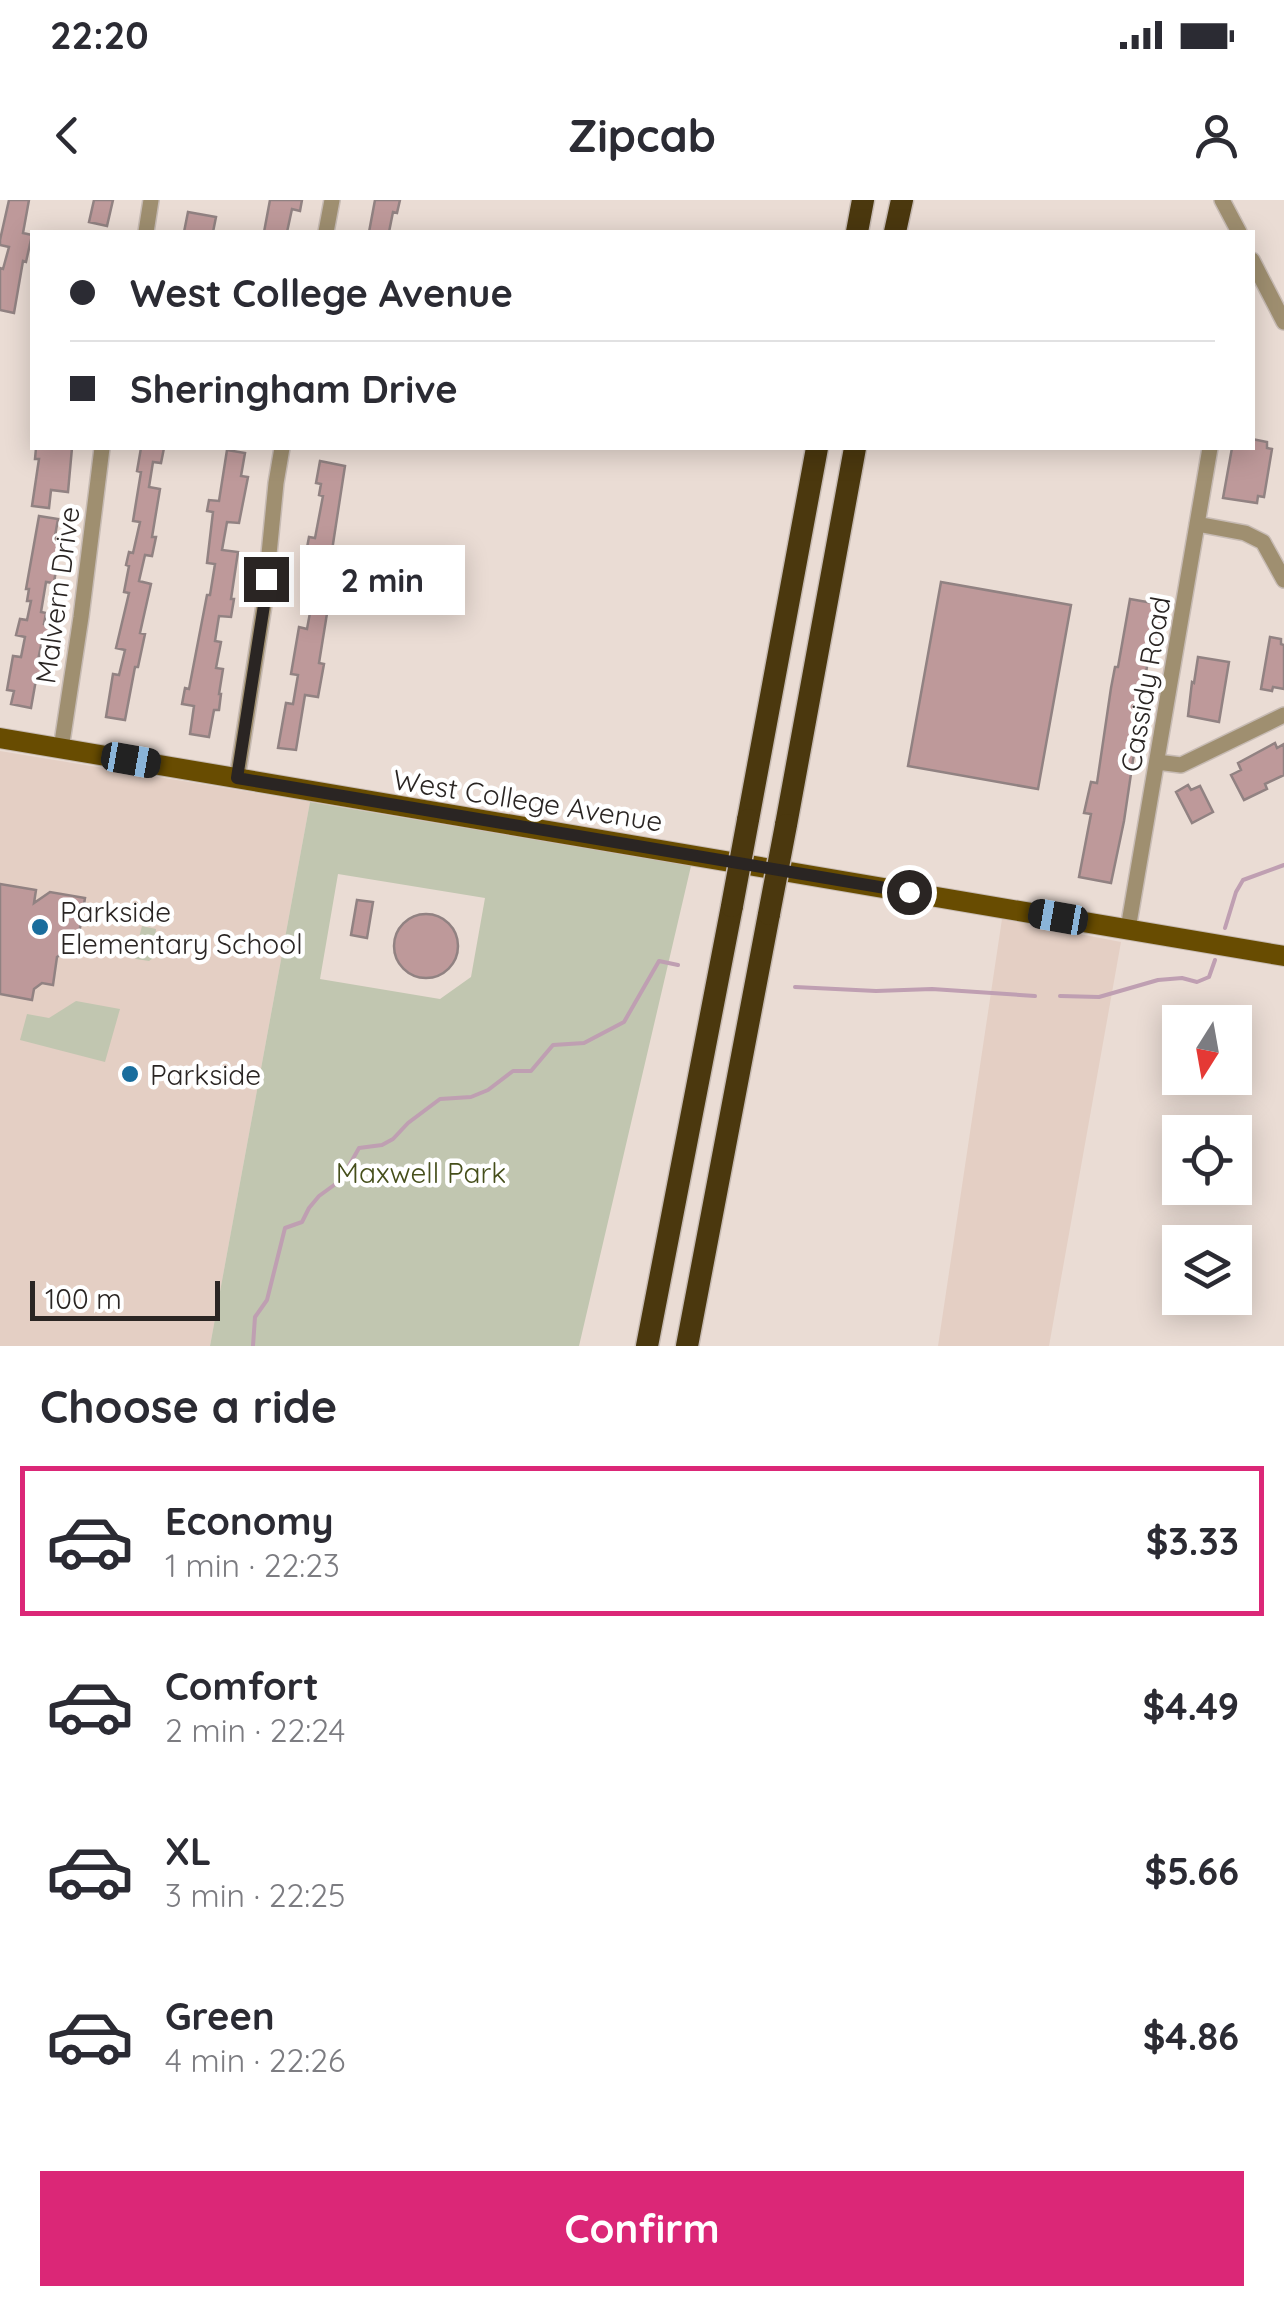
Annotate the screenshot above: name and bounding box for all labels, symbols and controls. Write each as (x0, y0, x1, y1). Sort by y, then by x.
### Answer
text: 22:20 (50, 11, 149, 59)
text: Zipcab (568, 107, 716, 163)
icon: back (40, 108, 95, 163)
icon: person (1189, 108, 1244, 163)
text: West College Avenue (130, 269, 513, 317)
text: Sheringham Drive (130, 365, 458, 413)
street label: Malvern Drive (27, 504, 87, 686)
callout: 2 min (301, 544, 466, 614)
route end (244, 557, 289, 602)
text: 2 min (341, 560, 424, 600)
street label: Cassidy Road (1112, 594, 1178, 774)
car (99, 740, 163, 780)
street label: West College Avenue (391, 761, 665, 839)
route start (887, 870, 932, 915)
place label: Parkside Elementary School (60, 894, 303, 961)
car (1026, 897, 1090, 937)
marker: Parkside Elementary School (29, 916, 51, 938)
north arrow (1162, 1005, 1252, 1095)
map controls (1162, 1005, 1252, 1315)
place label: Parkside (150, 1057, 261, 1092)
marker: Parkside (119, 1063, 141, 1085)
button: locate (1162, 1115, 1252, 1205)
park label: Maxwell Park (336, 1155, 506, 1190)
button: layers (1162, 1225, 1252, 1315)
scale bar (30, 1276, 220, 1320)
text: 100 m (45, 1281, 122, 1316)
text: Choose a ride (40, 1378, 337, 1434)
icon: car (45, 1496, 135, 1586)
text: Economy (165, 1497, 334, 1545)
text: $3.33 (1146, 1517, 1239, 1565)
text: 1 min · 22:23 (165, 1545, 340, 1585)
icon: car (45, 1661, 135, 1751)
text: Comfort (165, 1662, 319, 1710)
text: $4.49 (1142, 1682, 1239, 1730)
text: 2 min · 22:24 (165, 1710, 345, 1750)
icon: car (45, 1826, 135, 1916)
text: XL (165, 1827, 211, 1875)
text: $5.66 (1144, 1847, 1239, 1895)
text: 3 min · 22:25 (165, 1875, 345, 1915)
icon: car (45, 1991, 135, 2081)
text: Green (165, 1992, 275, 2040)
text: $4.86 (1143, 2012, 1239, 2060)
text: 4 min · 22:26 (165, 2040, 345, 2080)
button: Confirm (40, 2171, 1244, 2286)

